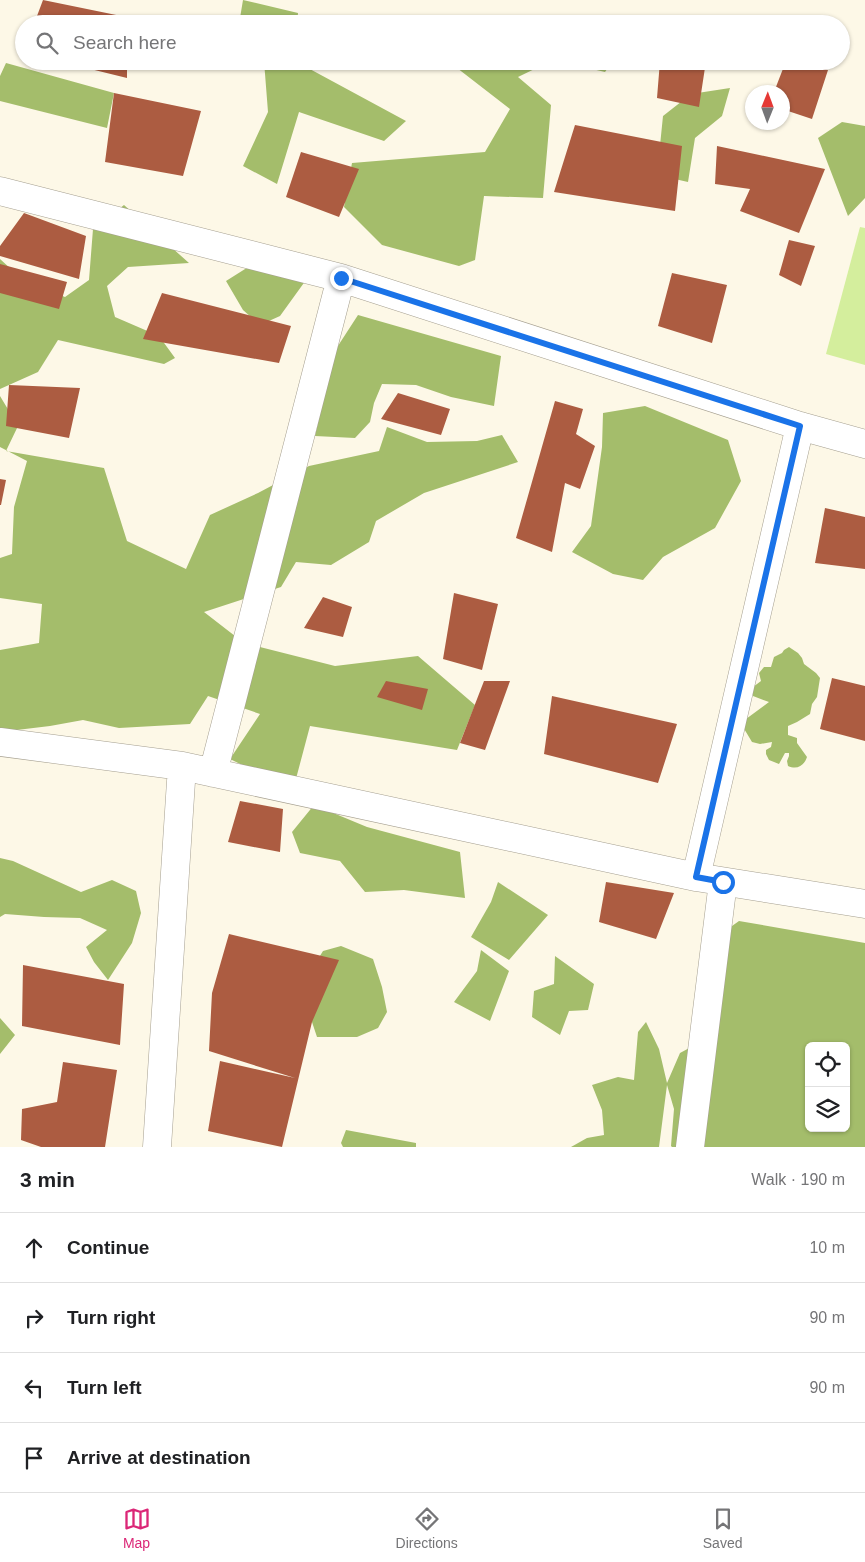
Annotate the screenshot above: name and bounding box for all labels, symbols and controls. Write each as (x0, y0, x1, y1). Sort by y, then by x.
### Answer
search box (15, 15, 850, 70)
icon: search (33, 29, 61, 57)
text: Search here (73, 32, 177, 53)
north arrow (745, 85, 790, 130)
route end (330, 267, 353, 290)
route start (712, 871, 735, 894)
map controls (805, 1042, 850, 1132)
button: locate (805, 1042, 850, 1087)
button: layers (805, 1087, 850, 1132)
text: 3 min (20, 1168, 75, 1191)
text: Walk · 190 m (751, 1171, 845, 1188)
icon: ahead (20, 1234, 48, 1262)
text: Continue (67, 1237, 149, 1258)
text: 10 m (809, 1239, 845, 1256)
icon: right (20, 1304, 48, 1332)
text: Turn right (67, 1307, 155, 1328)
text: 90 m (809, 1309, 845, 1326)
icon: left (20, 1374, 48, 1402)
text: Turn left (67, 1377, 142, 1398)
text: 90 m (809, 1379, 845, 1396)
icon: arrive (20, 1444, 48, 1472)
text: Arrive at destination (67, 1447, 251, 1468)
tab: Map (123, 1505, 151, 1551)
tab: Directions (396, 1505, 458, 1551)
tab: Saved (703, 1505, 742, 1551)

